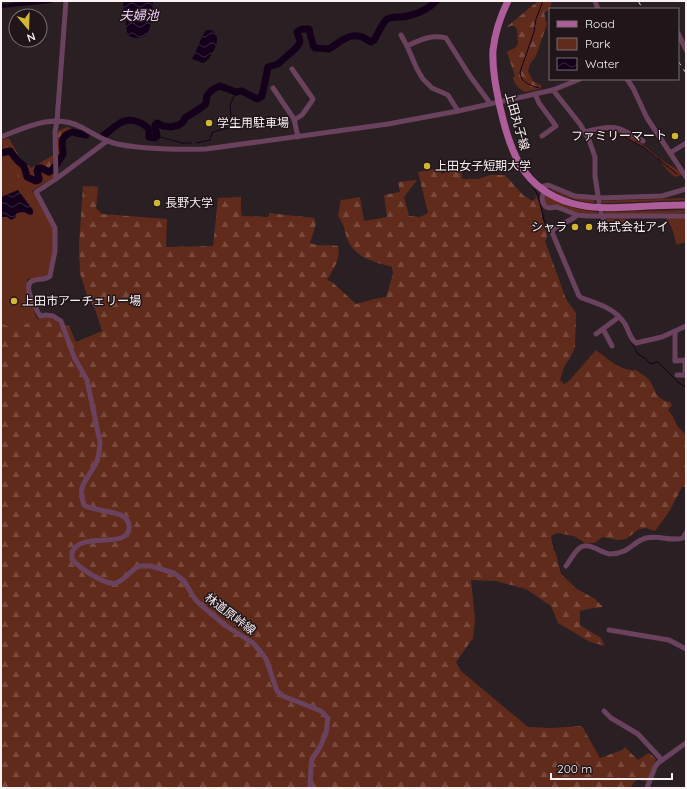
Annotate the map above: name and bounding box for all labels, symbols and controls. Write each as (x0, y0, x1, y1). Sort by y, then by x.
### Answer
water label: 夫婦池 (119, 7, 160, 23)
north arrow (8, 8, 48, 48)
legend (549, 8, 679, 80)
text: Road (585, 16, 615, 31)
text: N (25, 30, 37, 45)
text: Park (585, 36, 610, 51)
text: Water (585, 56, 620, 71)
street label: 上田丸子線 (502, 90, 533, 152)
place label: 学生用駐車場 (217, 115, 289, 130)
marker: 学生用駐車場 (204, 118, 214, 128)
place label: ファミリーマート (571, 128, 667, 143)
marker: ファミリーマート (670, 131, 680, 141)
place label: 上田女子短期大学 (435, 158, 531, 173)
marker: 上田女子短期大学 (422, 161, 432, 171)
place label: 長野大学 (165, 195, 213, 210)
marker: 長野大学 (152, 198, 162, 208)
place label: シャラ (531, 219, 567, 234)
place label: 株式会社アイ (597, 219, 668, 234)
marker: シャラ (570, 222, 580, 232)
marker: 株式会社アイ (584, 222, 594, 232)
place label: 上田市アーチェリー場 (22, 293, 141, 308)
marker: 上田市アーチェリー場 (9, 296, 19, 306)
street label: 林道原峠線 (202, 590, 259, 638)
scale bar (551, 755, 672, 781)
text: 200 m (557, 761, 592, 776)

